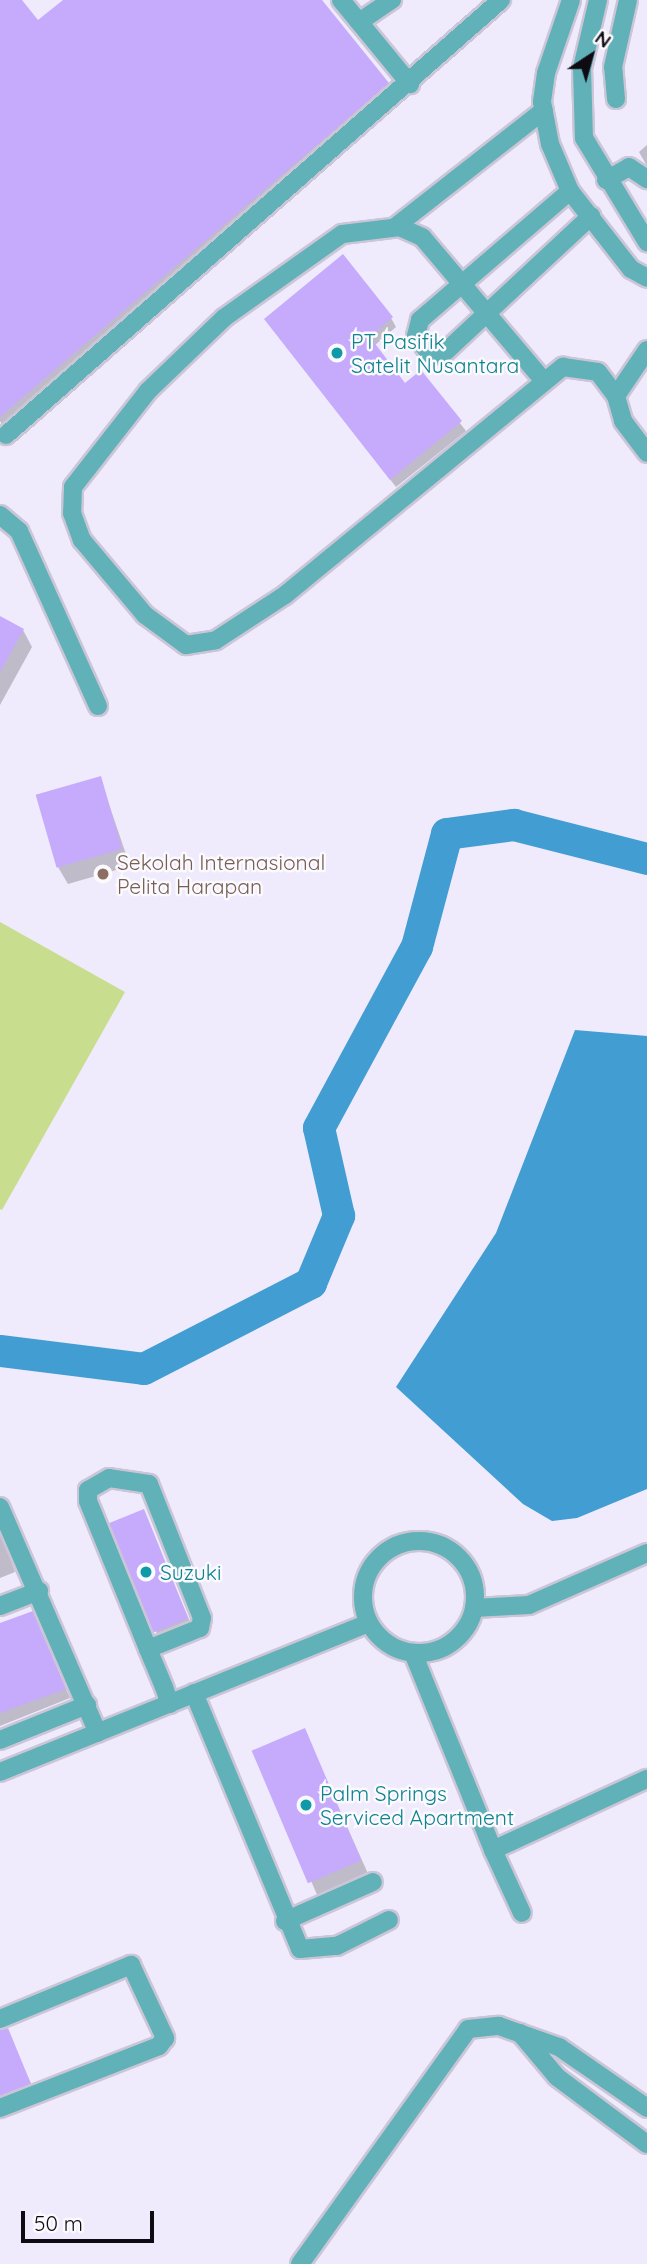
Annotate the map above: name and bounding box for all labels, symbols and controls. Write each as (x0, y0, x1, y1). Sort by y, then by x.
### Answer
north arrow (556, 21, 626, 91)
text: N (591, 25, 616, 53)
place label: PT Pasifik Satelit Nusantara (351, 328, 519, 378)
marker: PT Pasifik Satelit Nusantara (329, 345, 345, 361)
place label: Sekolah Internasional Pelita Harapan (117, 849, 325, 899)
marker: Sekolah Internasional Pelita Harapan (95, 866, 111, 882)
place label: Suzuki (160, 1559, 221, 1585)
marker: Suzuki (138, 1564, 154, 1580)
place label: Palm Springs Serviced Apartment (320, 1780, 514, 1830)
marker: Palm Springs Serviced Apartment (298, 1797, 314, 1813)
scale bar (24, 2198, 158, 2242)
text: 50 m (34, 2210, 83, 2236)

